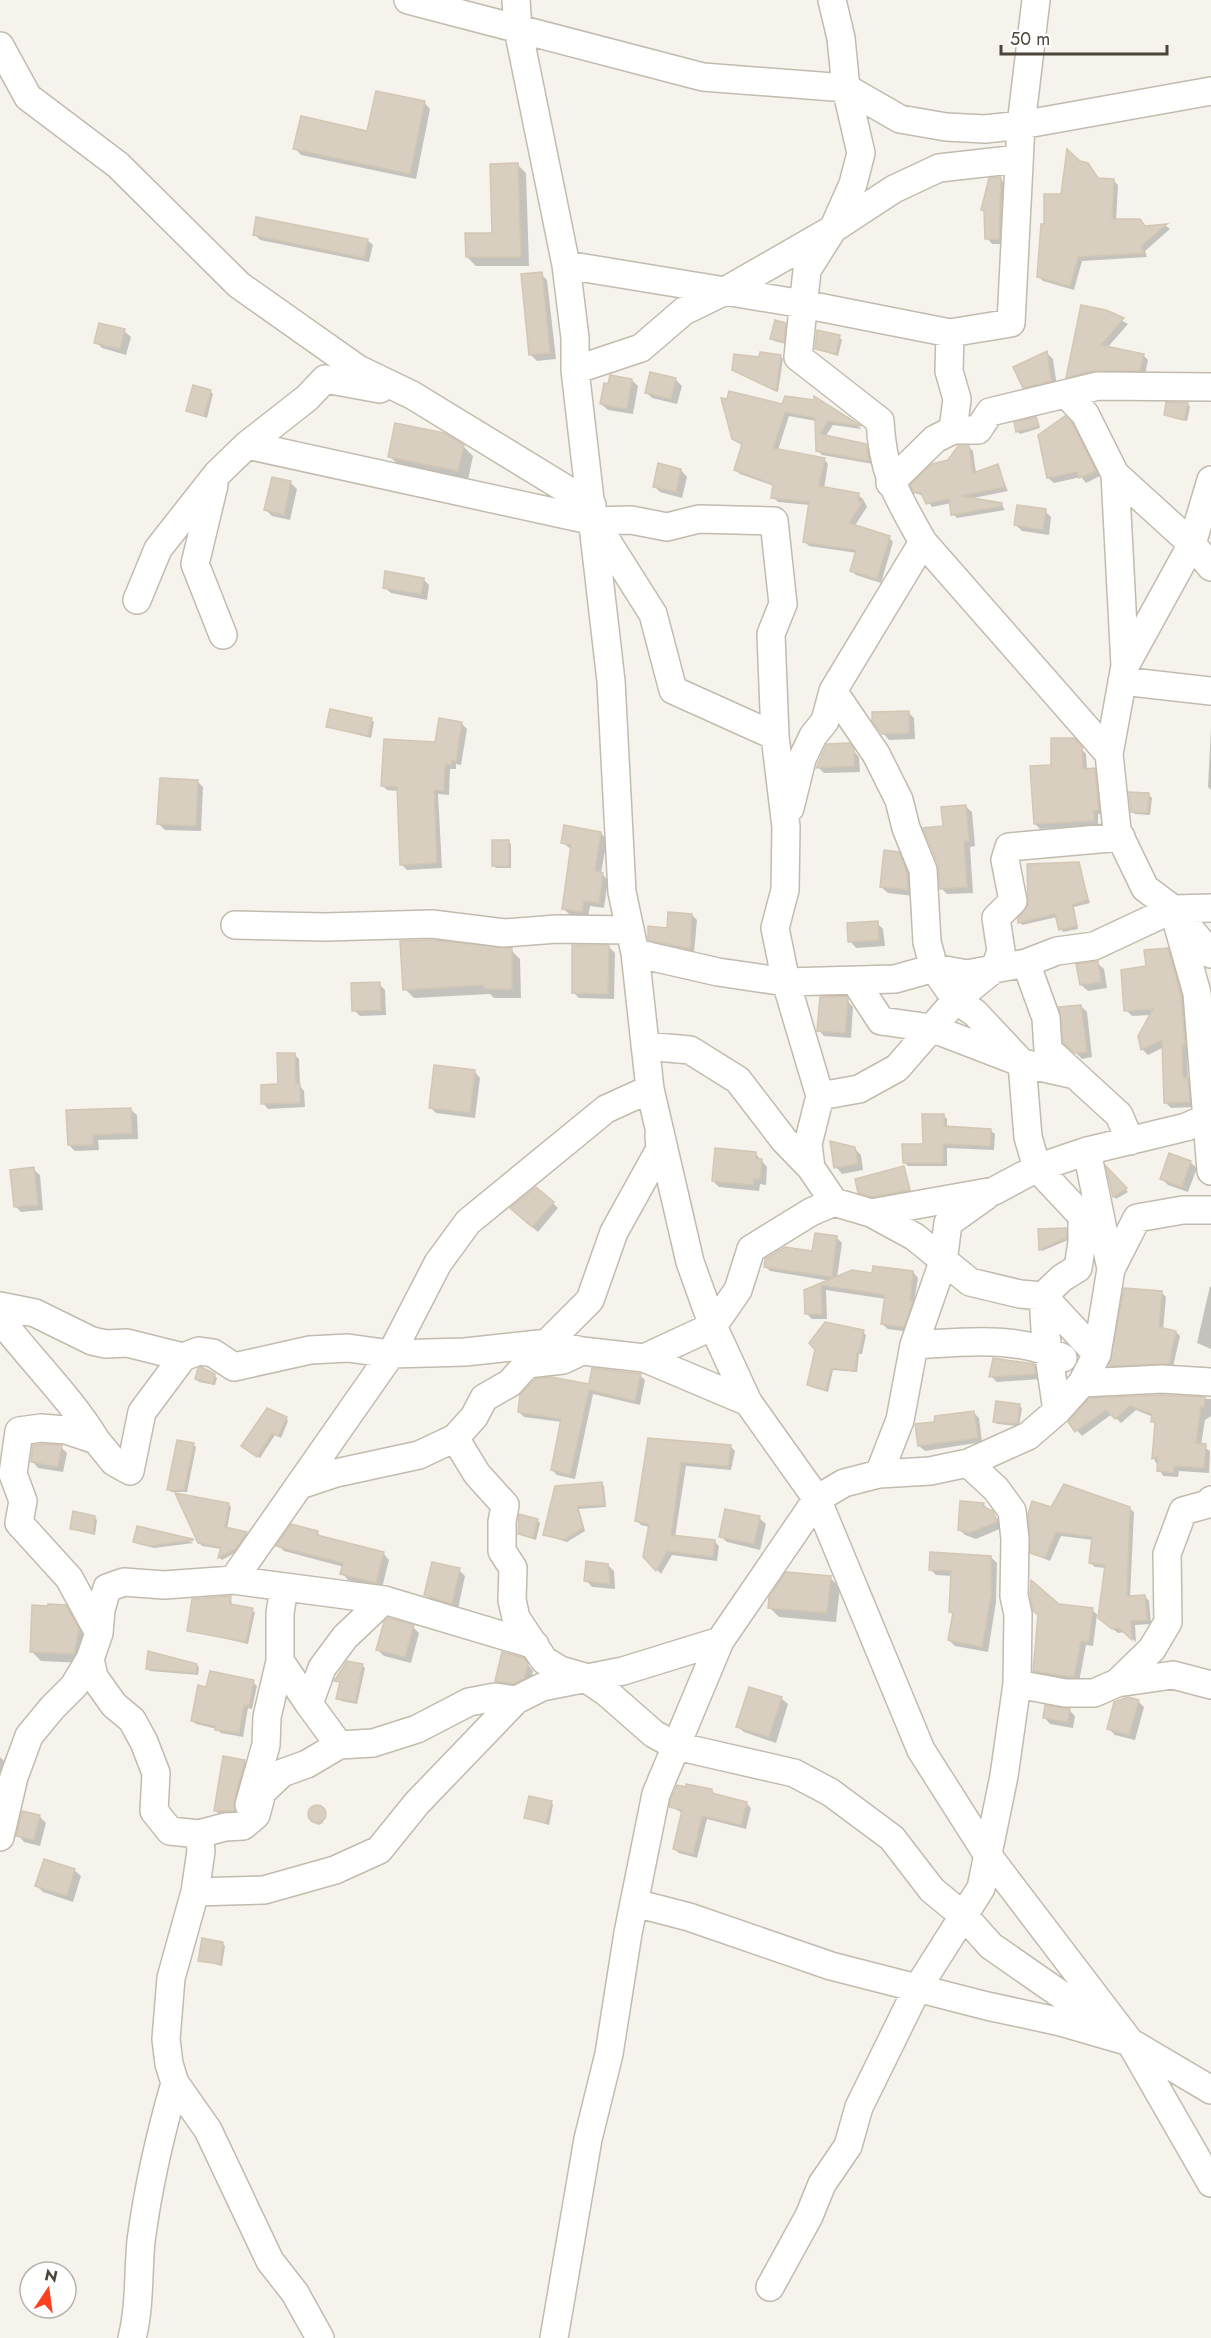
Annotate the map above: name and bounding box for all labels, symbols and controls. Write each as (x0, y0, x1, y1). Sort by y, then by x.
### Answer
scale bar (1001, 18, 1168, 56)
text: 50 m (1010, 26, 1050, 52)
north arrow (18, 2260, 78, 2320)
text: N (42, 2263, 60, 2289)

